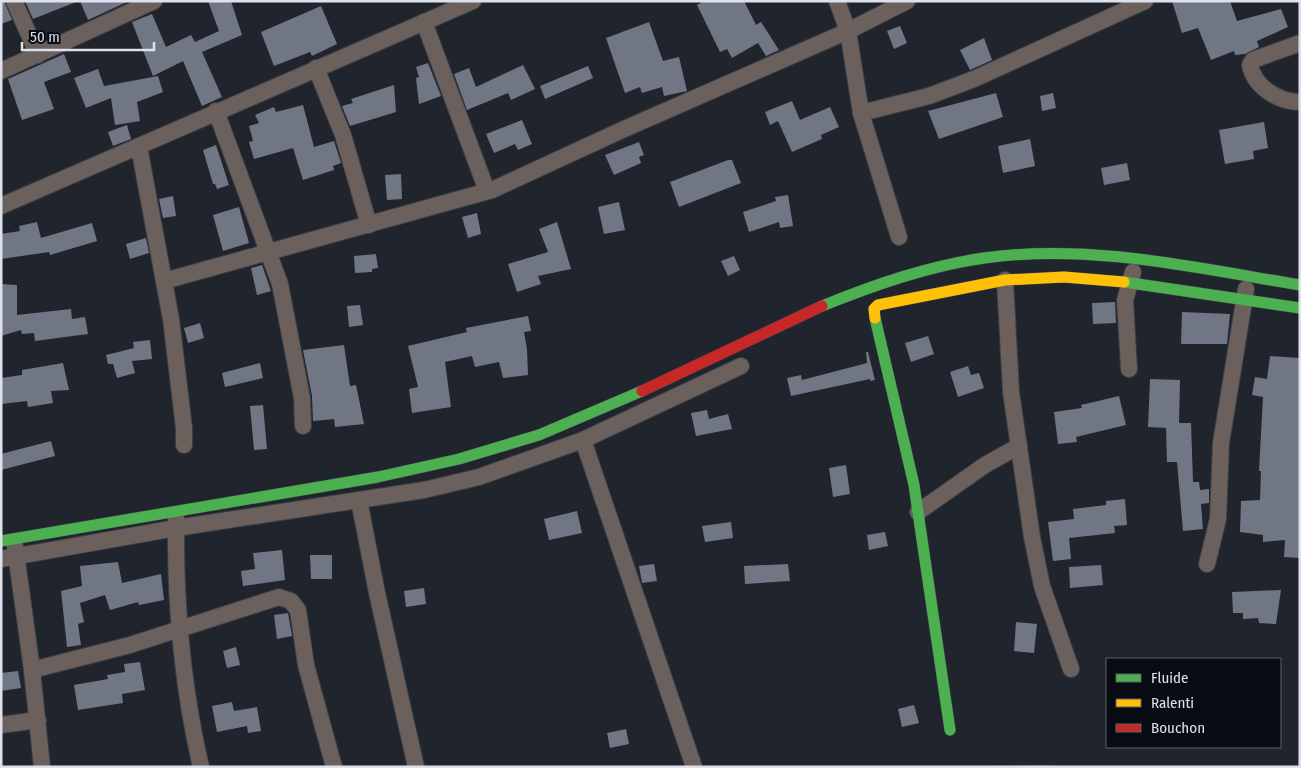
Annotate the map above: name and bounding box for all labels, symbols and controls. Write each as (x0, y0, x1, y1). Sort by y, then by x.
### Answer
scale bar (22, 20, 155, 52)
text: 50 m (30, 28, 60, 46)
legend (1106, 658, 1281, 748)
text: Fluide (1151, 669, 1188, 687)
text: Ralenti (1151, 694, 1194, 712)
text: Bouchon (1151, 719, 1205, 737)

